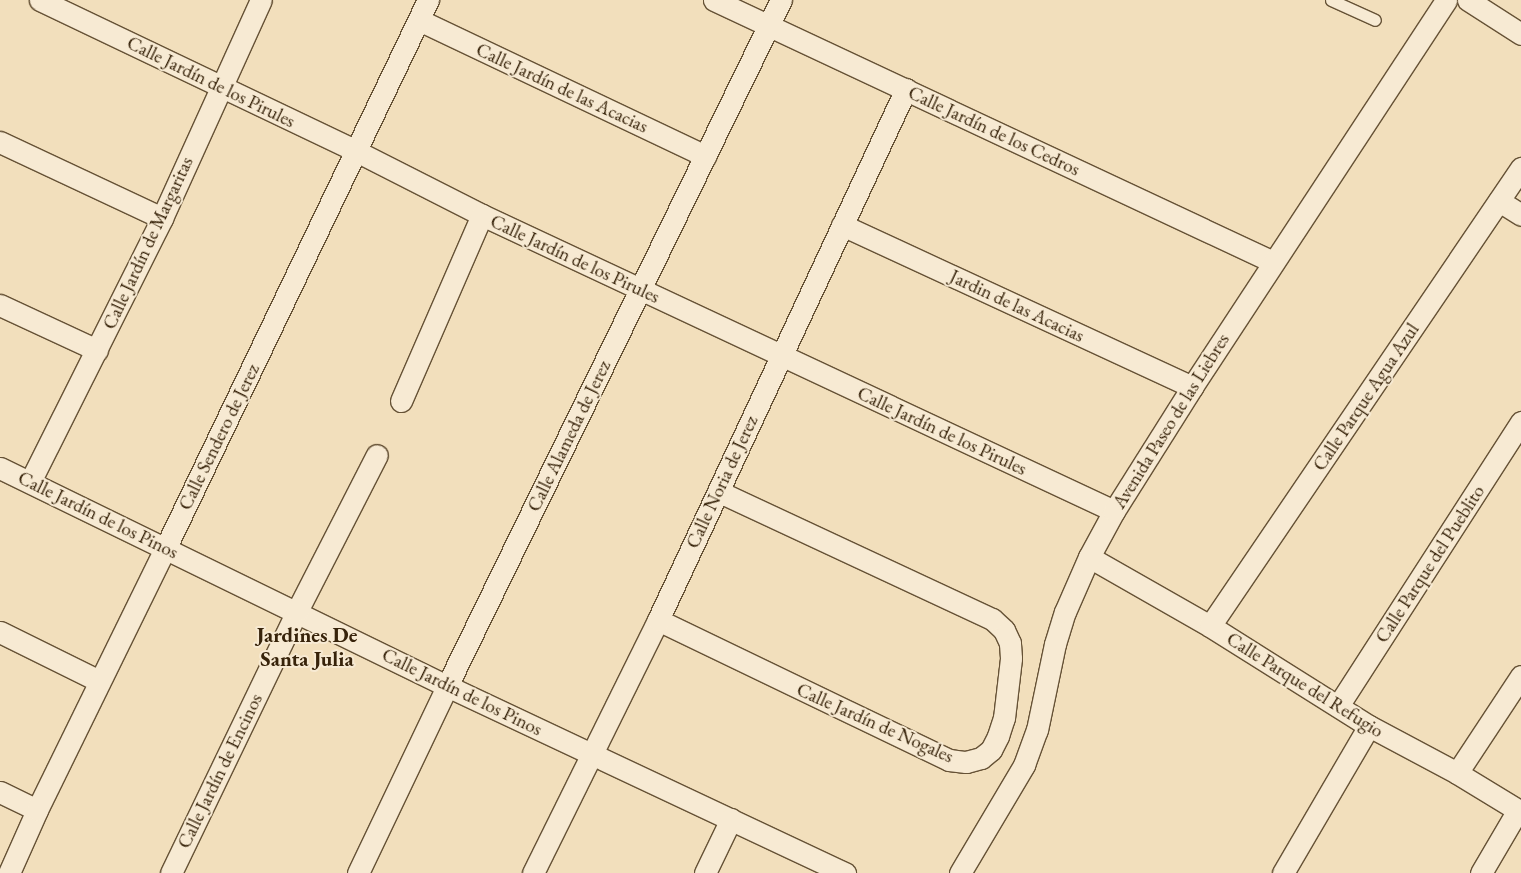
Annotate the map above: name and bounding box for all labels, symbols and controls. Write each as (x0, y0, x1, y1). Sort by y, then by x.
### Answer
street label: Calle Jardín de los Pirules (123, 31, 299, 133)
street label: Calle Jardín de las Acacias (472, 38, 652, 138)
street label: Calle Jardín de los Cedros (905, 81, 1083, 181)
street label: Calle Jardín de Margaritas (98, 153, 198, 333)
street label: Calle Jardín de los Pirules (487, 210, 663, 308)
street label: Jardin de las Acacias (946, 265, 1088, 347)
street label: Calle Parque Agua Azul (1308, 319, 1424, 475)
street label: Avenida Paseo de las Liebres (1108, 329, 1234, 513)
street label: Calle Alameda de Jerez (523, 357, 615, 515)
street label: Calle Sendero de Jerez (174, 360, 264, 514)
street label: Calle Jardín de los Pirules (854, 382, 1030, 480)
street label: Calle Noria de Jerez (681, 412, 763, 552)
street label: Calle Jardín de los Pinos (14, 466, 182, 564)
street label: Calle Parque del Pueblito (1370, 481, 1490, 647)
district label: Jardines De Santa Julia (257, 622, 357, 672)
street label: Calle Parque del Refugio (1222, 627, 1388, 743)
street label: Calle Jardín de los Pinos (378, 643, 546, 741)
street label: Calle Jardín de Nogales (793, 678, 957, 768)
street label: Calle Jardín de Encinos (173, 690, 267, 852)

